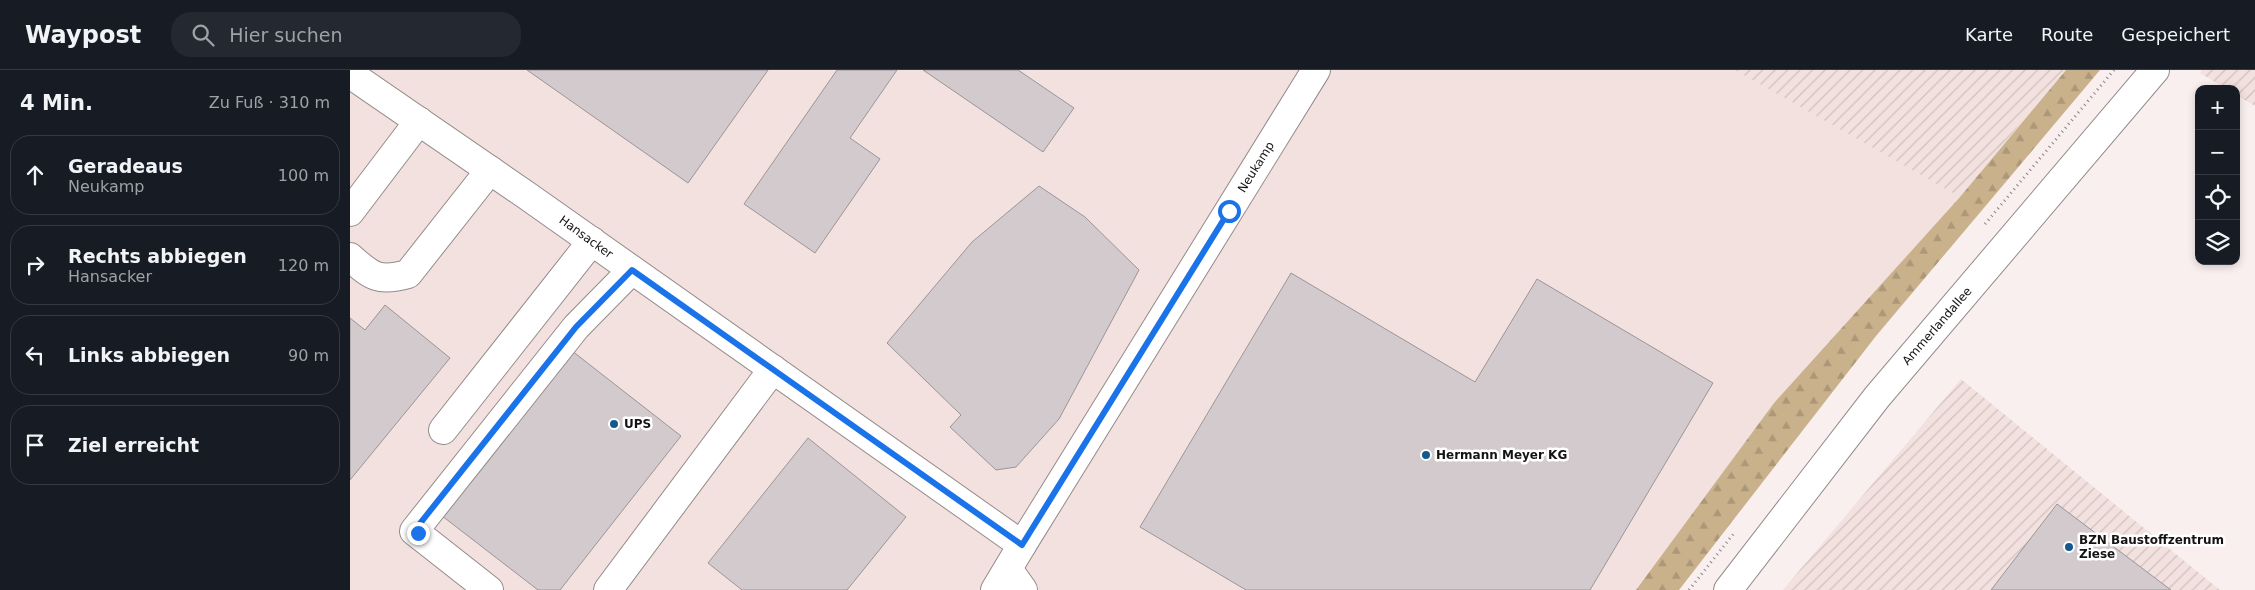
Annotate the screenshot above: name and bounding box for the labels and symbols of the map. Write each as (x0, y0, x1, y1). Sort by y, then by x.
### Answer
street label: Neukamp (1235, 139, 1277, 195)
route start (1218, 200, 1241, 223)
street label: Hansacker (556, 213, 616, 261)
street label: Ammerlandallee (1899, 284, 1975, 368)
place label: UPS (624, 417, 651, 431)
marker: UPS (608, 418, 620, 430)
place label: Hermann Meyer KG (1436, 448, 1567, 462)
marker: Hermann Meyer KG (1420, 449, 1432, 461)
route end (407, 522, 430, 545)
place label: BZN Baustoffzentrum Ziese (2079, 533, 2224, 561)
marker: BZN Baustoffzentrum Ziese (2063, 541, 2075, 553)

